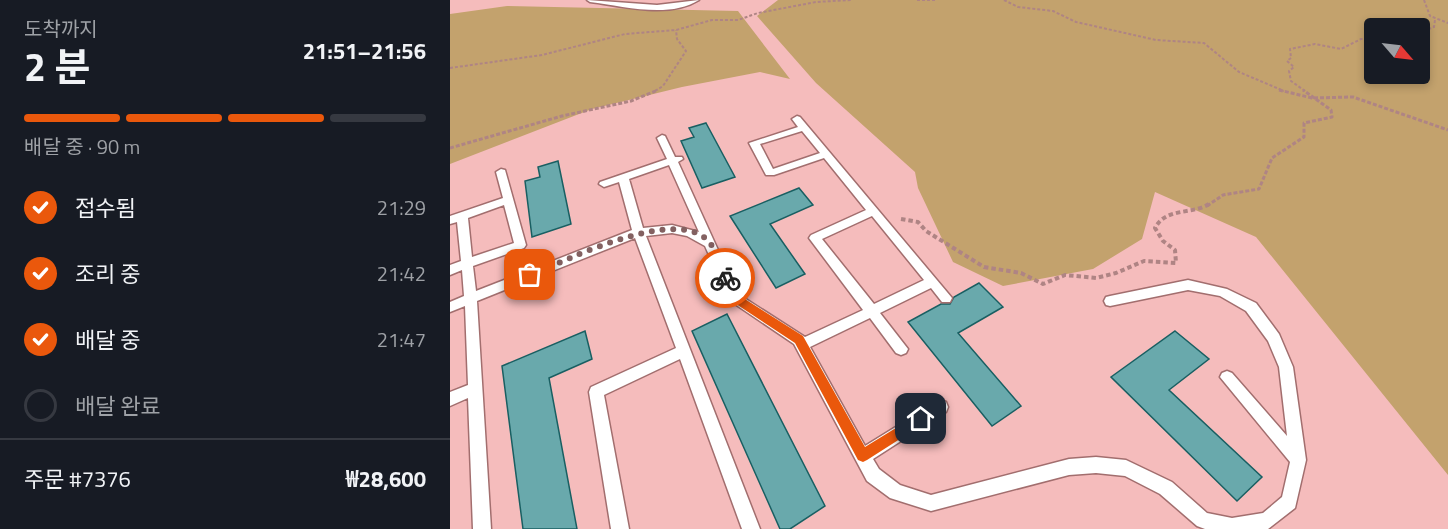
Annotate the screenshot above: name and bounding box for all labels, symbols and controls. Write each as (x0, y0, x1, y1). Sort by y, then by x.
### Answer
text: 도착까지 (24, 13, 98, 44)
north arrow (1364, 18, 1430, 84)
map controls (1364, 18, 1430, 84)
text: 21:51–21:56 (303, 34, 426, 68)
text: 2 분 (24, 37, 90, 96)
text: 배달 중 · 90 m (24, 131, 140, 162)
icon: check (24, 191, 57, 224)
text: 접수됨 (75, 191, 136, 225)
text: 21:29 (377, 192, 426, 223)
courier (695, 248, 755, 308)
pin (504, 249, 555, 300)
icon: check (24, 257, 57, 290)
text: 조리 중 (75, 257, 141, 291)
text: 21:42 (377, 258, 426, 289)
icon: bag (513, 258, 546, 291)
icon: bike (709, 262, 742, 295)
icon: check (24, 323, 57, 356)
text: 배달 중 (75, 323, 141, 357)
text: 21:47 (377, 324, 426, 355)
text: 배달 완료 (75, 389, 161, 423)
pin (895, 393, 946, 444)
icon: home (904, 402, 937, 435)
text: 주문 #7376 (24, 462, 131, 496)
text: ₩28,600 (346, 462, 426, 496)

